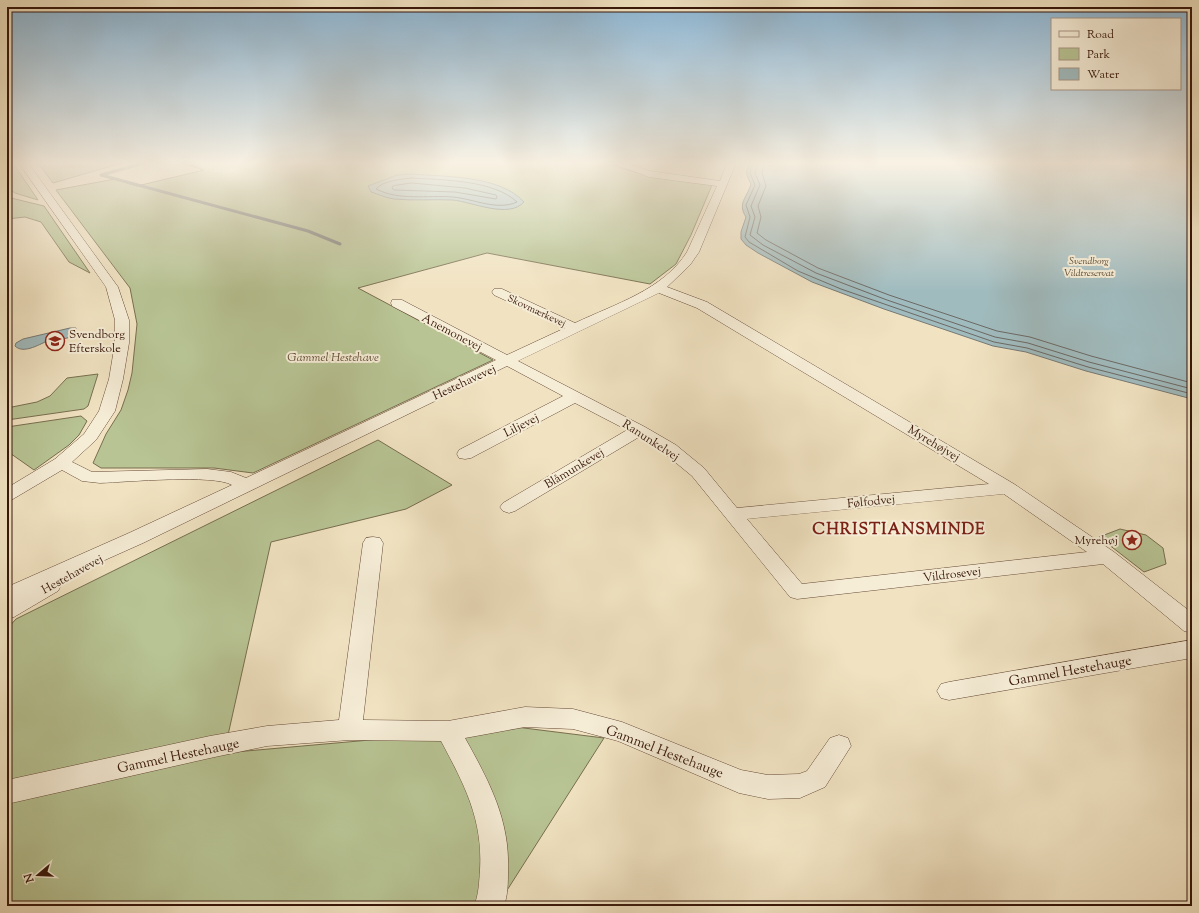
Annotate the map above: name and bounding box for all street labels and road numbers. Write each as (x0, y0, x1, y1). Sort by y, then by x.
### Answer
street label: Skovmærkevej (505, 291, 568, 332)
street label: Anemonevej (418, 309, 485, 356)
street label: Hestehavevej (430, 360, 499, 405)
street label: Liljevej (501, 409, 542, 442)
street label: Ranunkelvej (618, 416, 683, 466)
street label: Myrehøjvej (904, 421, 963, 467)
street label: Blåmunkevej (541, 444, 608, 494)
street label: Følfodvej (846, 491, 896, 513)
street label: Hestehavevej (38, 551, 107, 599)
street label: Vildrosevej (922, 563, 982, 587)
street label: Gammel Hestehauge (1007, 651, 1133, 693)
street label: Gammel Hestehauge (603, 721, 726, 785)
street label: Gammel Hestehauge (115, 734, 241, 780)

